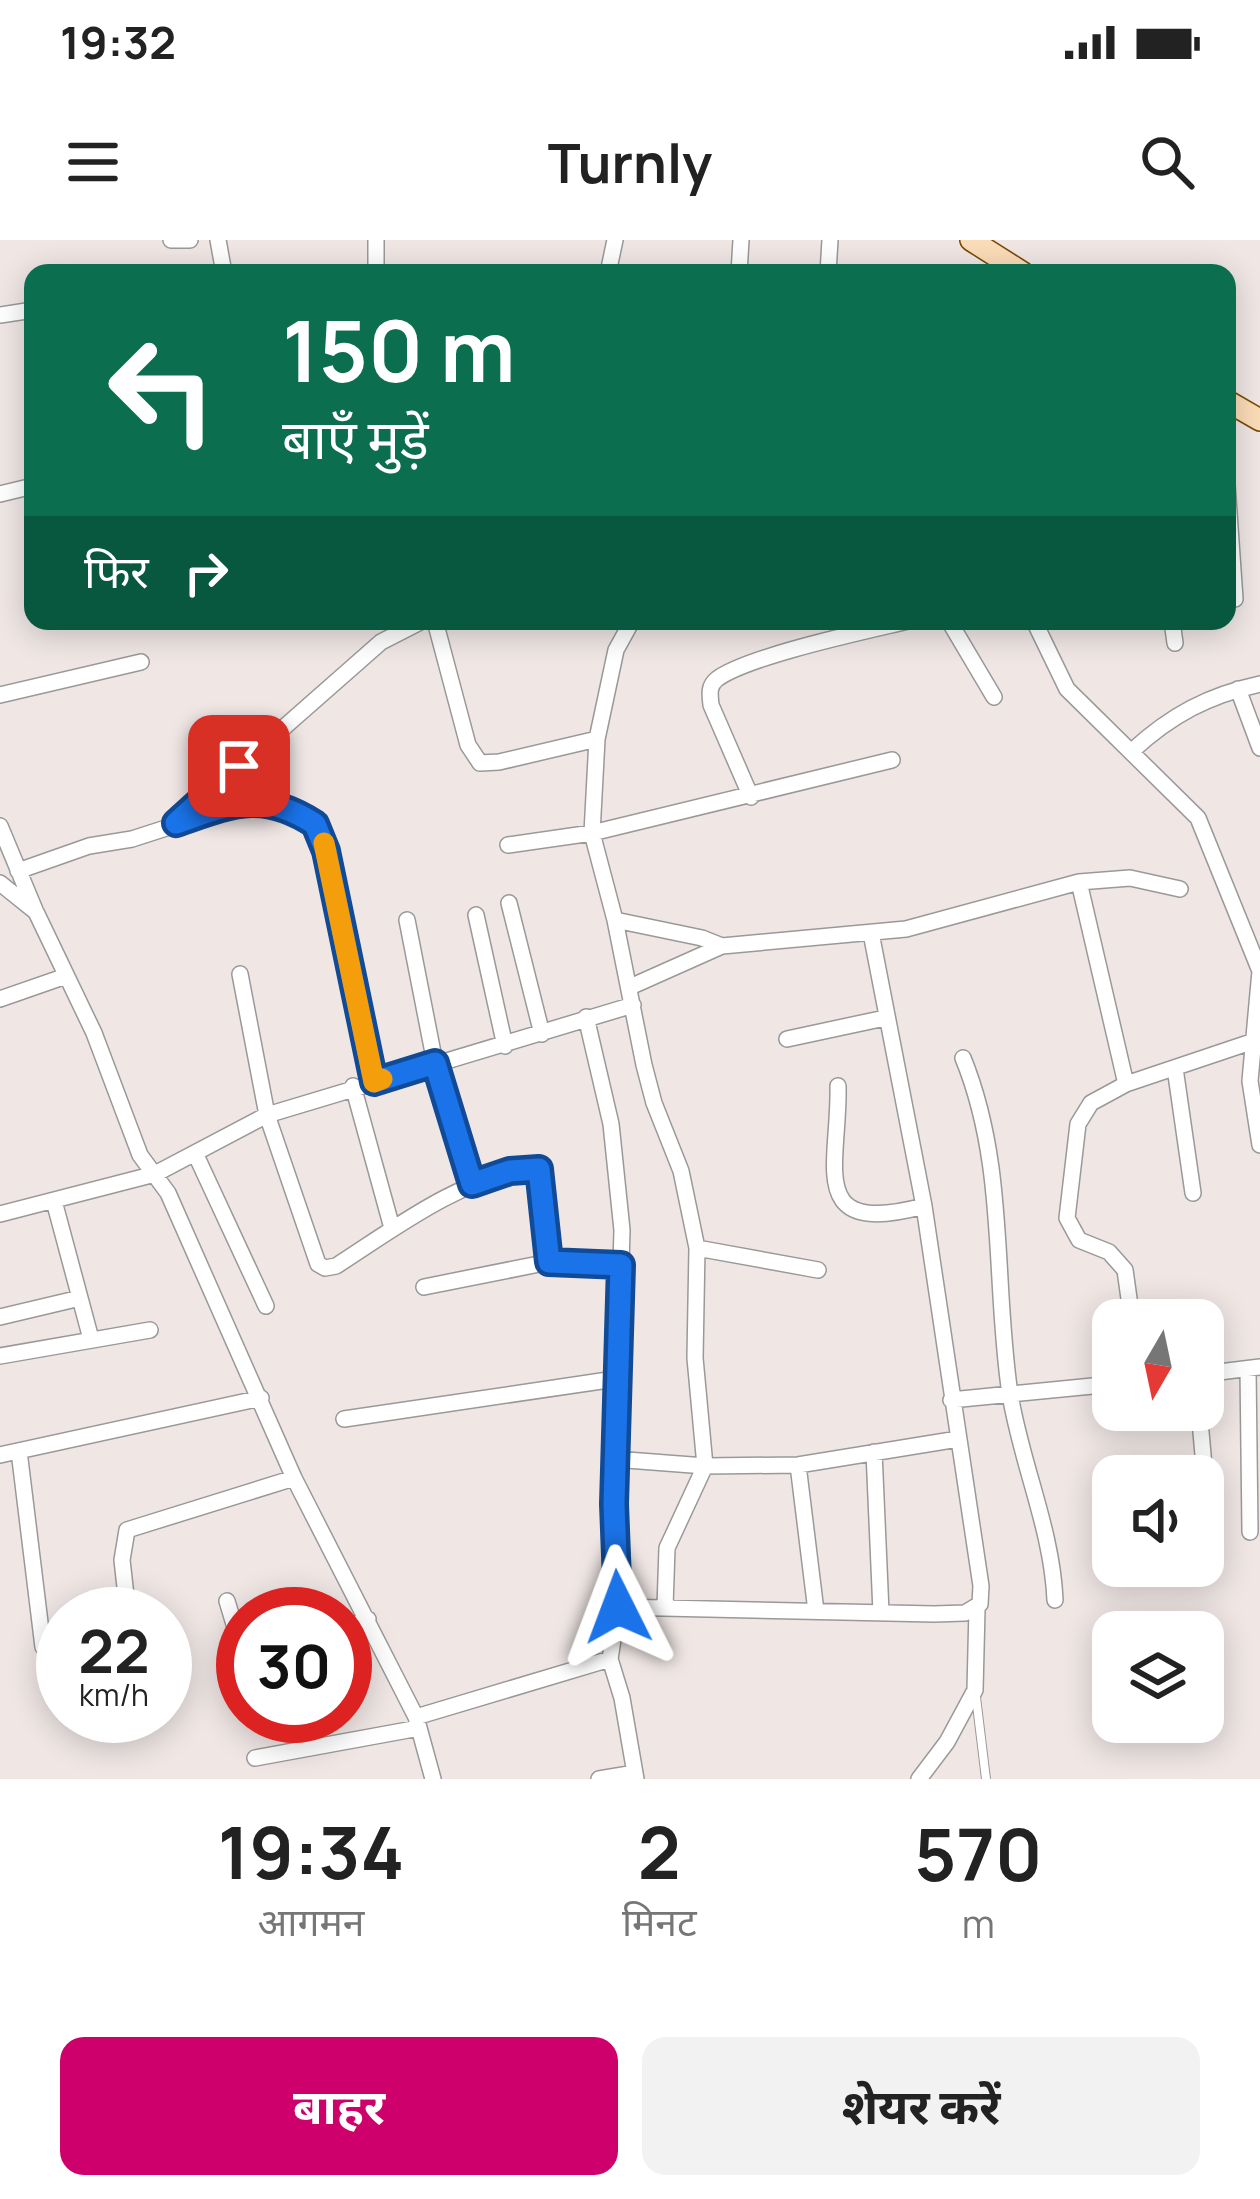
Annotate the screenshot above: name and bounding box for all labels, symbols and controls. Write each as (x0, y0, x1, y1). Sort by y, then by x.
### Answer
text: 19:32 (60, 11, 176, 73)
text: Turnly (548, 125, 712, 199)
icon: menu (60, 129, 126, 195)
icon: search (1134, 129, 1200, 195)
text: 150 m (282, 292, 516, 407)
icon: left (84, 312, 240, 468)
text: बाएँ मुड़ें (282, 401, 429, 475)
text: फिर (84, 540, 149, 602)
icon: right (173, 540, 239, 606)
pin (188, 715, 290, 817)
icon: arrive (206, 733, 272, 799)
north arrow (1092, 1299, 1224, 1431)
map controls (1092, 1299, 1224, 1743)
button: sound (1092, 1455, 1224, 1587)
position arrow (555, 1544, 681, 1670)
speed limit sign: 30 (216, 1587, 372, 1743)
text: 22 (78, 1609, 150, 1691)
button: layers (1092, 1611, 1224, 1743)
text: km/h (79, 1674, 149, 1715)
text: 19:34 (218, 1802, 404, 1901)
text: 2 (638, 1802, 681, 1901)
text: 570 (914, 1804, 1042, 1903)
text: आगमन (258, 1894, 364, 1948)
text: मिनट (622, 1894, 697, 1948)
text: m (962, 1896, 995, 1950)
button: बाहर (60, 2037, 618, 2175)
button: शेयर करें (642, 2037, 1200, 2175)

